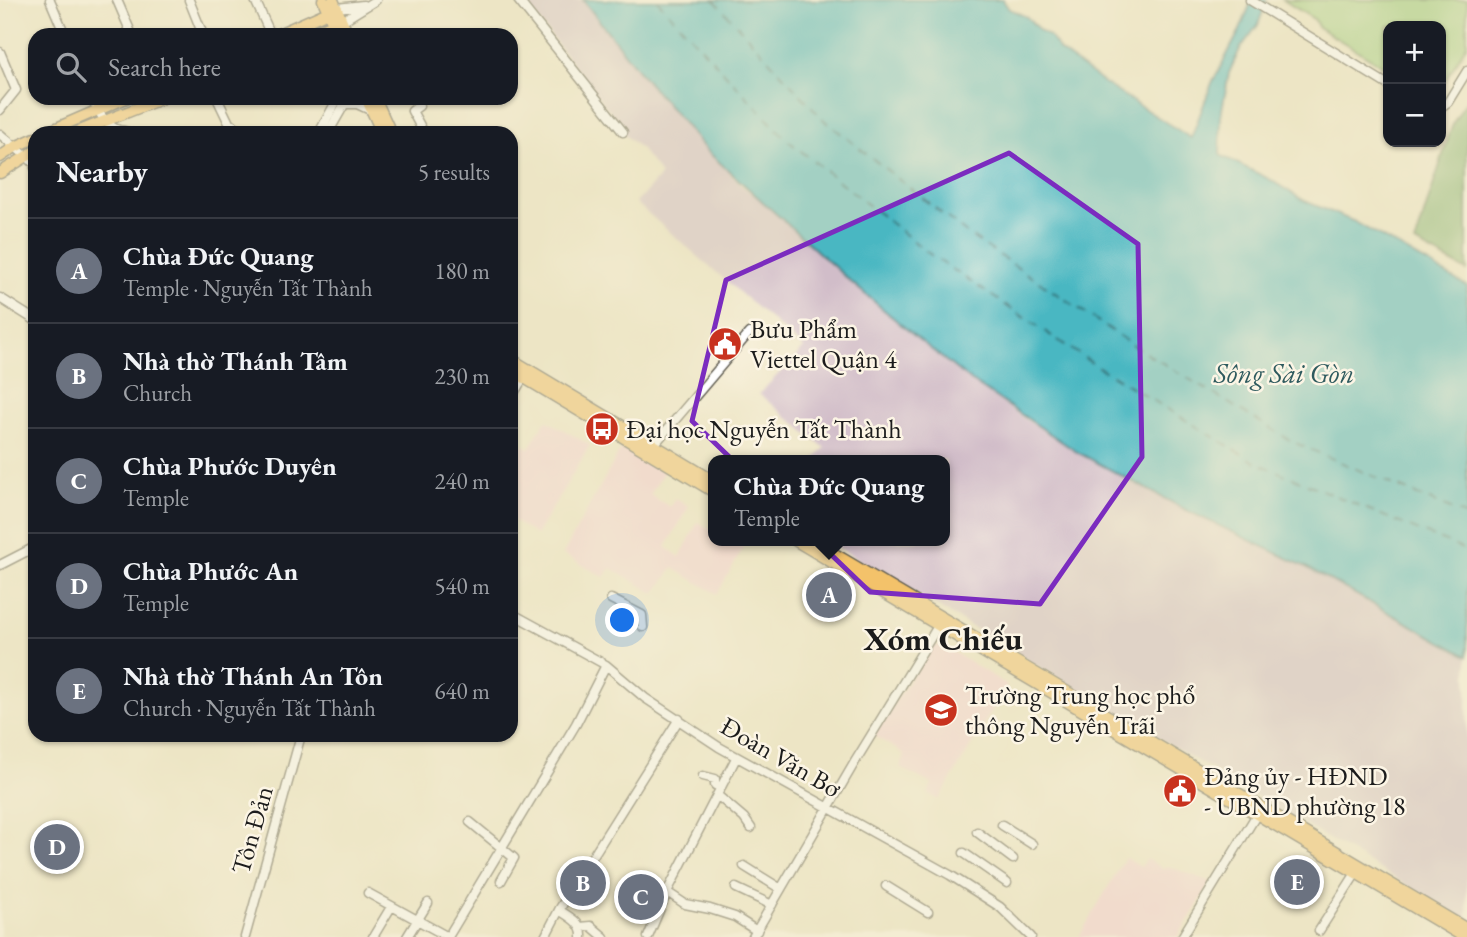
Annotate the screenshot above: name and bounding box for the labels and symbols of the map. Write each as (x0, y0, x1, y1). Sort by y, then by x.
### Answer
place label: Bưu Phẩm Viettel Quận 4 (750, 312, 897, 376)
public building icon: Bưu Phẩm Viettel Quận 4 (706, 325, 744, 363)
water label: Sông Sài Gòn (1213, 355, 1354, 391)
bus stop icon: Đại học Nguyễn Tất Thành (583, 410, 621, 448)
place label: Đại học Nguyễn Tất Thành (626, 412, 902, 446)
pin: A (806, 569, 852, 621)
your location (605, 603, 639, 637)
district label: Xóm Chiếu (863, 617, 1022, 660)
place label: Trường Trung học phổ thông Nguyễn Trãi (965, 678, 1195, 742)
school or university icon: Trường Trung học phổ thông Nguyễn Trãi (922, 691, 960, 729)
street label: Đoàn Văn Bơ (715, 709, 848, 806)
place label: Đảng ủy - HĐND - UBND phường 18 (1204, 759, 1406, 823)
public building icon: Đảng ủy - HĐND - UBND phường 18 (1161, 772, 1199, 810)
street label: Tôn Đản (223, 782, 281, 878)
pin: D (34, 821, 80, 873)
pin: E (1274, 856, 1320, 908)
pin: B (560, 857, 606, 909)
pin: C (618, 871, 664, 923)

